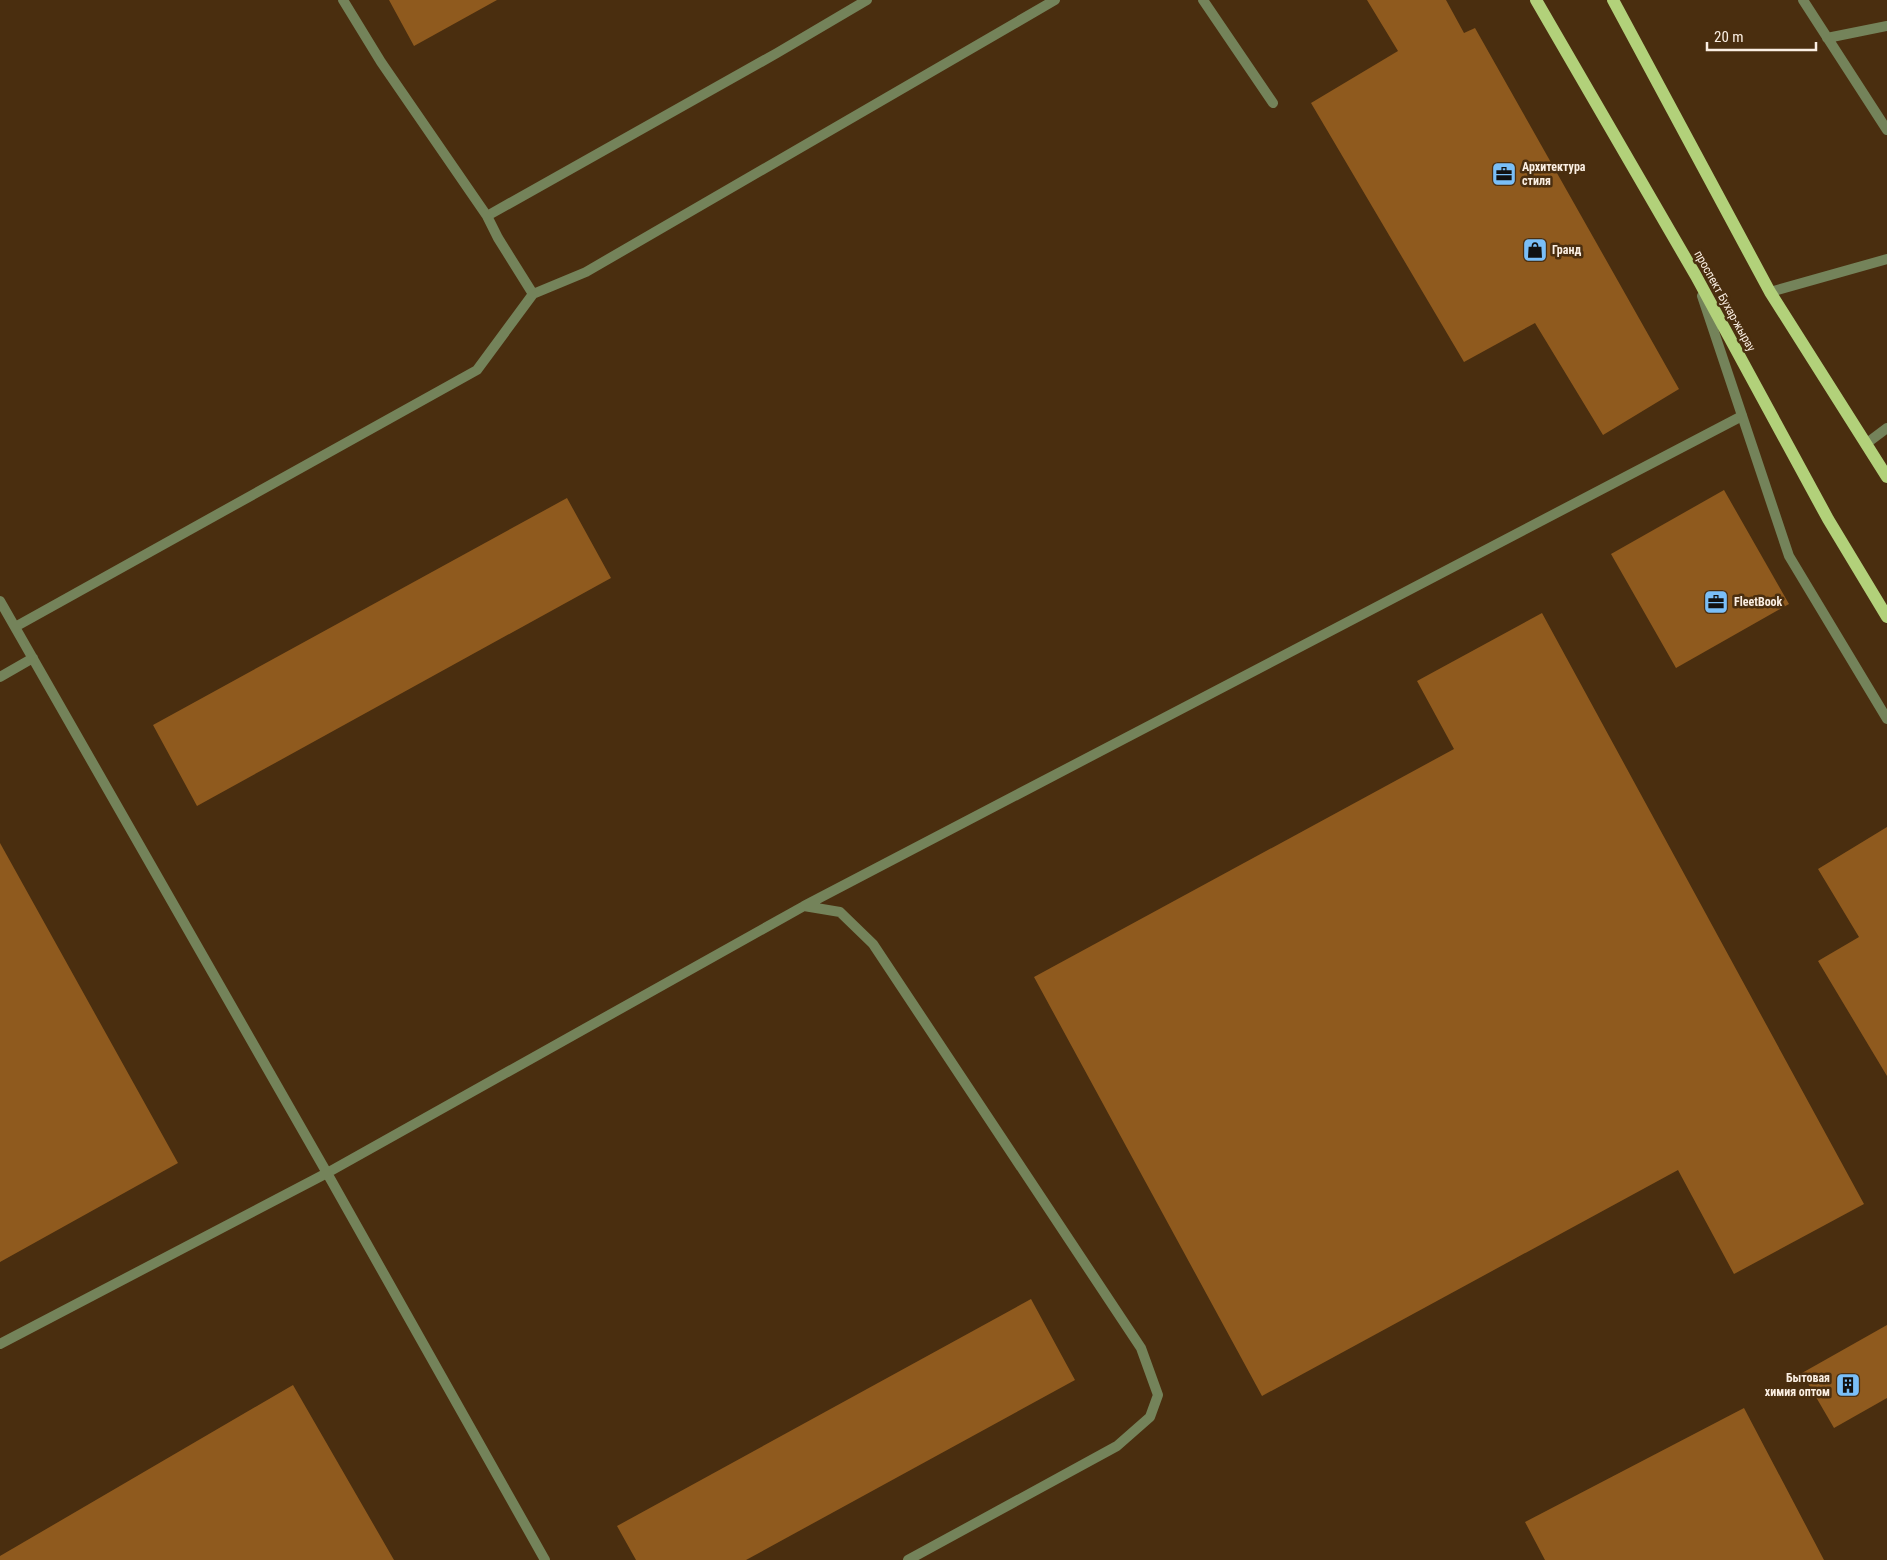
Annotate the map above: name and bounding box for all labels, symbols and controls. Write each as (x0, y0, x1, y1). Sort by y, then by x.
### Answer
scale bar (1707, 20, 1816, 52)
text: 20 m (1714, 28, 1744, 46)
place label: Архитектура стиля (1522, 160, 1586, 188)
office icon: Архитектура стиля (1491, 161, 1517, 187)
shop icon: Гранд (1522, 237, 1548, 263)
place label: Гранд (1552, 243, 1581, 257)
street label: проспект Бухар-жырау (1691, 248, 1759, 354)
office icon: FleetBook (1703, 589, 1729, 615)
place label: FleetBook (1734, 595, 1783, 609)
place label: Бытовая химия оптом (1765, 1371, 1830, 1399)
building icon: Бытовая химия оптом (1835, 1372, 1861, 1398)

